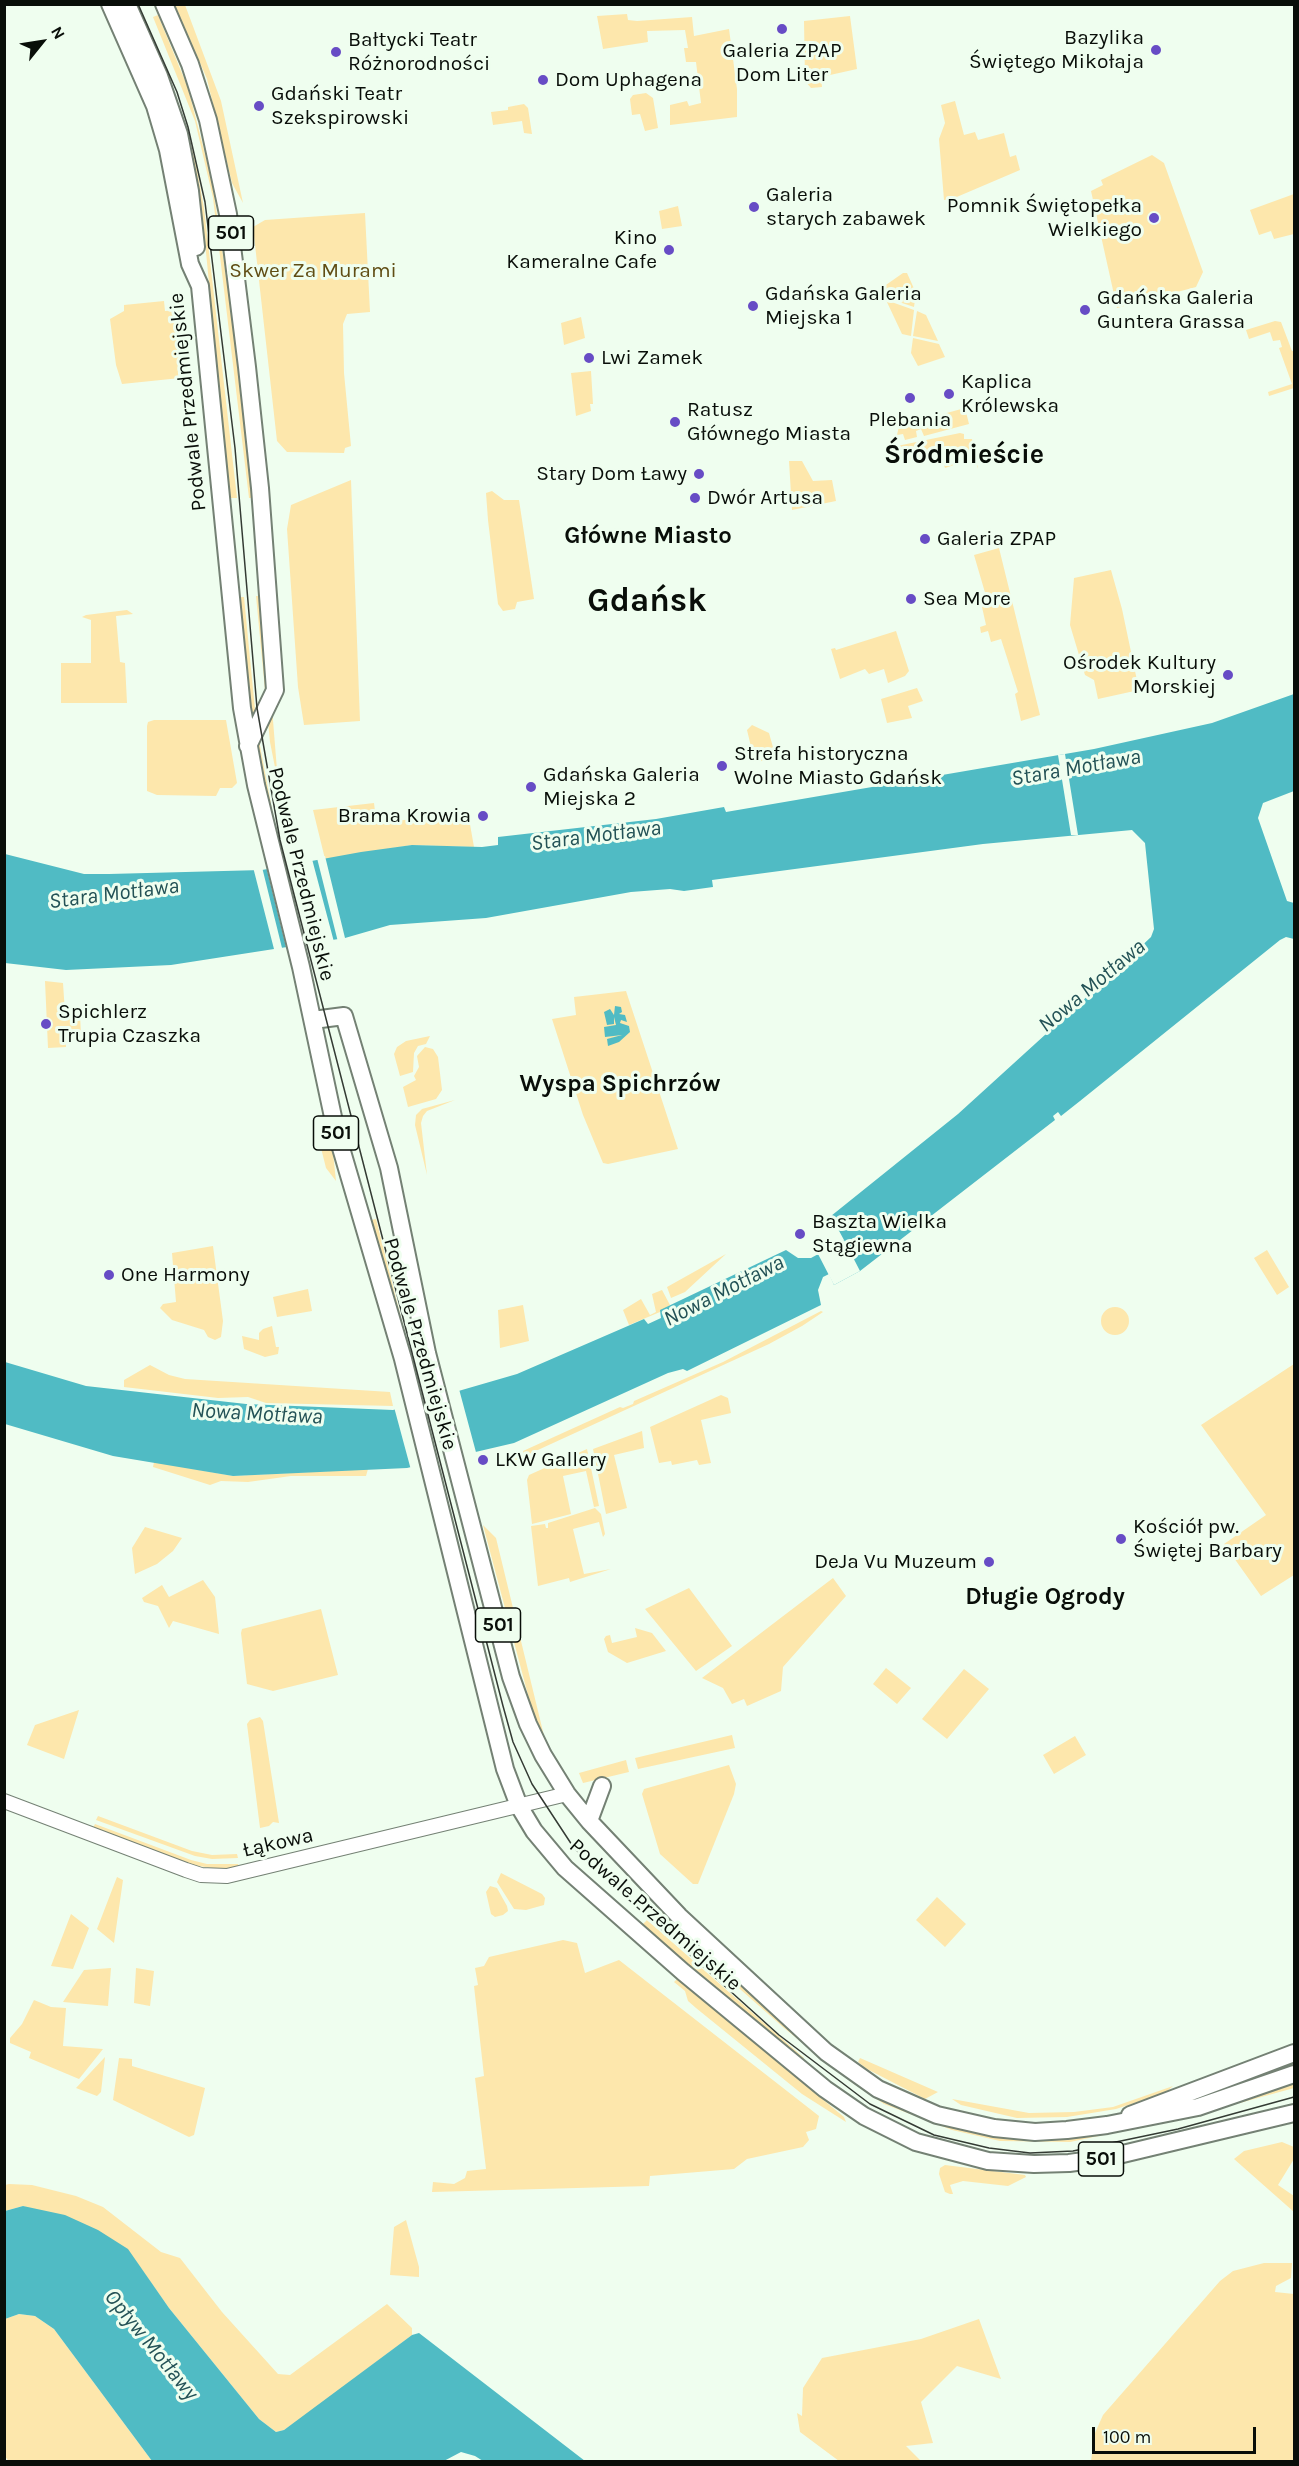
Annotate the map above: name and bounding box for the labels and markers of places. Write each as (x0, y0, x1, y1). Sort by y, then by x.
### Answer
marker: Galeria ZPAP Dom Liter (775, 22, 789, 36)
place label: Bazylika Świętego Mikołaja (969, 25, 1144, 75)
place label: Bałtycki Teatr Różnorodności (348, 27, 490, 77)
place label: Galeria ZPAP Dom Liter (722, 38, 842, 88)
marker: Bazylika Świętego Mikołaja (1149, 43, 1163, 57)
marker: Bałtycki Teatr Różnorodności (329, 45, 343, 59)
place label: Dom Uphagena (555, 67, 702, 93)
marker: Dom Uphagena (536, 73, 550, 87)
place label: Gdański Teatr Szekspirowski (271, 81, 409, 131)
marker: Gdański Teatr Szekspirowski (252, 99, 266, 113)
place label: Galeria starych zabawek (766, 182, 926, 232)
place label: Pomnik Świętopełka Wielkiego (947, 193, 1142, 243)
marker: Galeria starych zabawek (747, 200, 761, 214)
marker: Pomnik Świętopełka Wielkiego (1147, 211, 1161, 225)
place label: Kino Kameralne Cafe (506, 225, 657, 275)
marker: Kino Kameralne Cafe (662, 243, 676, 257)
place label: Gdańska Galeria Miejska 1 (765, 281, 922, 331)
place label: Gdańska Galeria Guntera Grassa (1097, 285, 1254, 335)
marker: Gdańska Galeria Miejska 1 (746, 299, 760, 313)
marker: Gdańska Galeria Guntera Grassa (1078, 303, 1092, 317)
place label: Lwi Zamek (601, 345, 703, 371)
marker: Lwi Zamek (582, 351, 596, 365)
place label: Kaplica Królewska (961, 369, 1059, 419)
marker: Kaplica Królewska (942, 387, 956, 401)
marker: Plebania (903, 391, 917, 405)
place label: Ratusz Głównego Miasta (687, 397, 851, 447)
place label: Plebania (869, 407, 951, 433)
marker: Ratusz Głównego Miasta (668, 415, 682, 429)
place label: Stary Dom Ławy (536, 461, 687, 487)
marker: Stary Dom Ławy (692, 467, 706, 481)
place label: Dwór Artusa (707, 485, 823, 511)
marker: Dwór Artusa (688, 491, 702, 505)
place label: Galeria ZPAP (937, 526, 1056, 552)
marker: Galeria ZPAP (918, 532, 932, 546)
place label: Sea More (923, 586, 1011, 612)
marker: Sea More (904, 592, 918, 606)
place label: Ośrodek Kultury Morskiej (1063, 650, 1216, 700)
marker: Ośrodek Kultury Morskiej (1221, 668, 1235, 682)
place label: Strefa historyczna Wolne Miasto Gdańsk (734, 741, 942, 791)
marker: Strefa historyczna Wolne Miasto Gdańsk (715, 759, 729, 773)
place label: Gdańska Galeria Miejska 2 (543, 762, 700, 812)
marker: Gdańska Galeria Miejska 2 (524, 780, 538, 794)
place label: Brama Krowia (338, 803, 471, 829)
marker: Brama Krowia (476, 809, 490, 823)
place label: Spichlerz Trupia Czaszka (58, 999, 201, 1049)
marker: Spichlerz Trupia Czaszka (39, 1017, 53, 1031)
place label: Baszta Wielka Stągiewna (812, 1209, 947, 1259)
marker: Baszta Wielka Stągiewna (793, 1227, 807, 1241)
place label: One Harmony (121, 1262, 250, 1288)
marker: One Harmony (102, 1268, 116, 1282)
place label: LKW Gallery (495, 1447, 606, 1473)
marker: LKW Gallery (476, 1453, 490, 1467)
place label: Kościół pw. Świętej Barbary (1133, 1514, 1282, 1564)
marker: Kościół pw. Świętej Barbary (1114, 1532, 1128, 1546)
place label: DeJa Vu Muzeum (814, 1549, 977, 1575)
marker: DeJa Vu Muzeum (982, 1555, 996, 1569)

